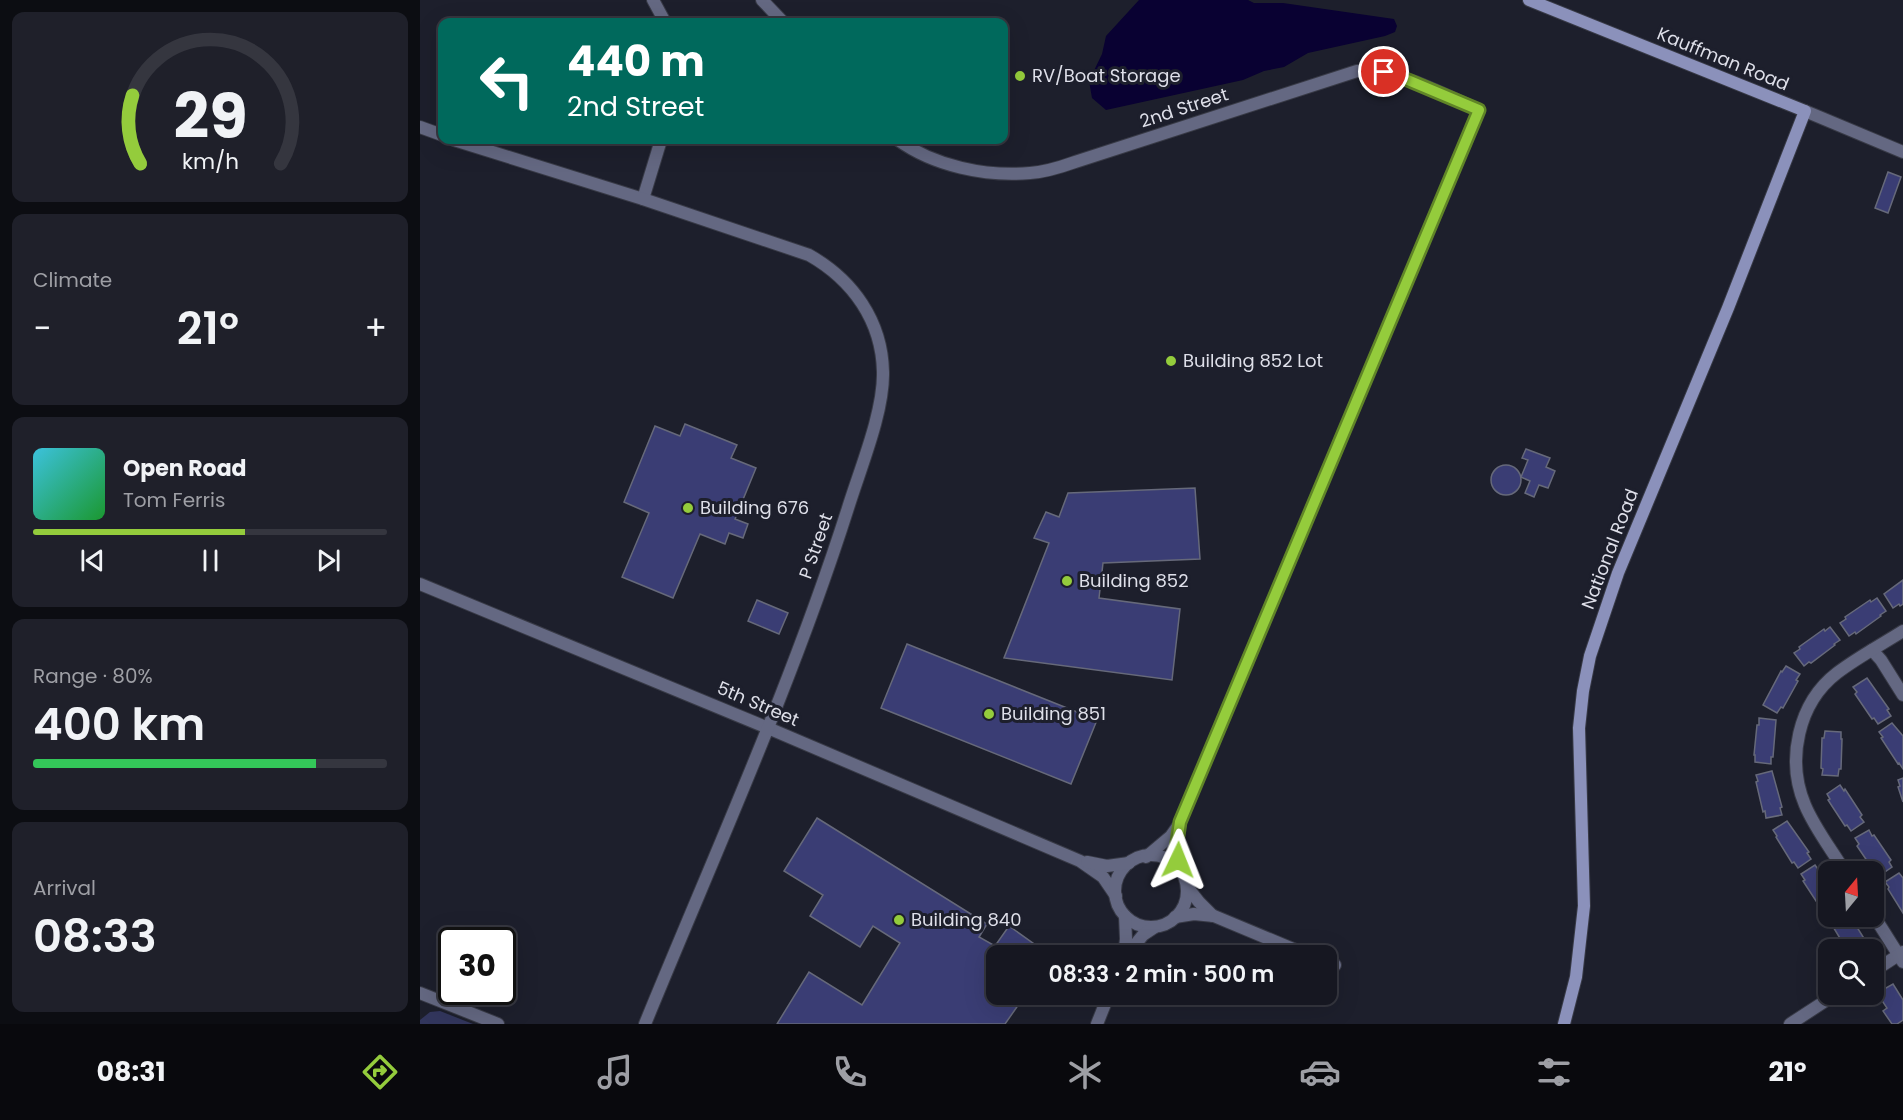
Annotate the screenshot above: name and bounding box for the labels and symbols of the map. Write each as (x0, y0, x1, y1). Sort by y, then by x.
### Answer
street label: Kauffman Road (1654, 21, 1793, 96)
pin (1358, 46, 1409, 97)
place label: RV/Boat Storage (1032, 63, 1181, 88)
marker: RV/Boat Storage (1013, 69, 1027, 83)
street label: 2nd Street (1136, 81, 1231, 134)
place label: Building 852 Lot (1183, 348, 1323, 373)
marker: Building 852 Lot (1164, 354, 1178, 368)
street label: National Road (1575, 485, 1644, 613)
place label: Building 676 (700, 495, 809, 520)
marker: Building 676 (681, 501, 695, 515)
street label: P Street (793, 510, 838, 582)
place label: Building 852 (1079, 568, 1189, 593)
marker: Building 852 (1060, 574, 1074, 588)
street label: 5th Street (713, 675, 803, 732)
place label: Building 851 (1001, 701, 1106, 726)
marker: Building 851 (982, 707, 996, 721)
position arrow (1146, 828, 1210, 892)
north arrow (1818, 861, 1884, 927)
place label: Building 840 (911, 907, 1021, 932)
marker: Building 840 (892, 913, 906, 927)
speed limit sign: 30 (438, 927, 516, 1005)

